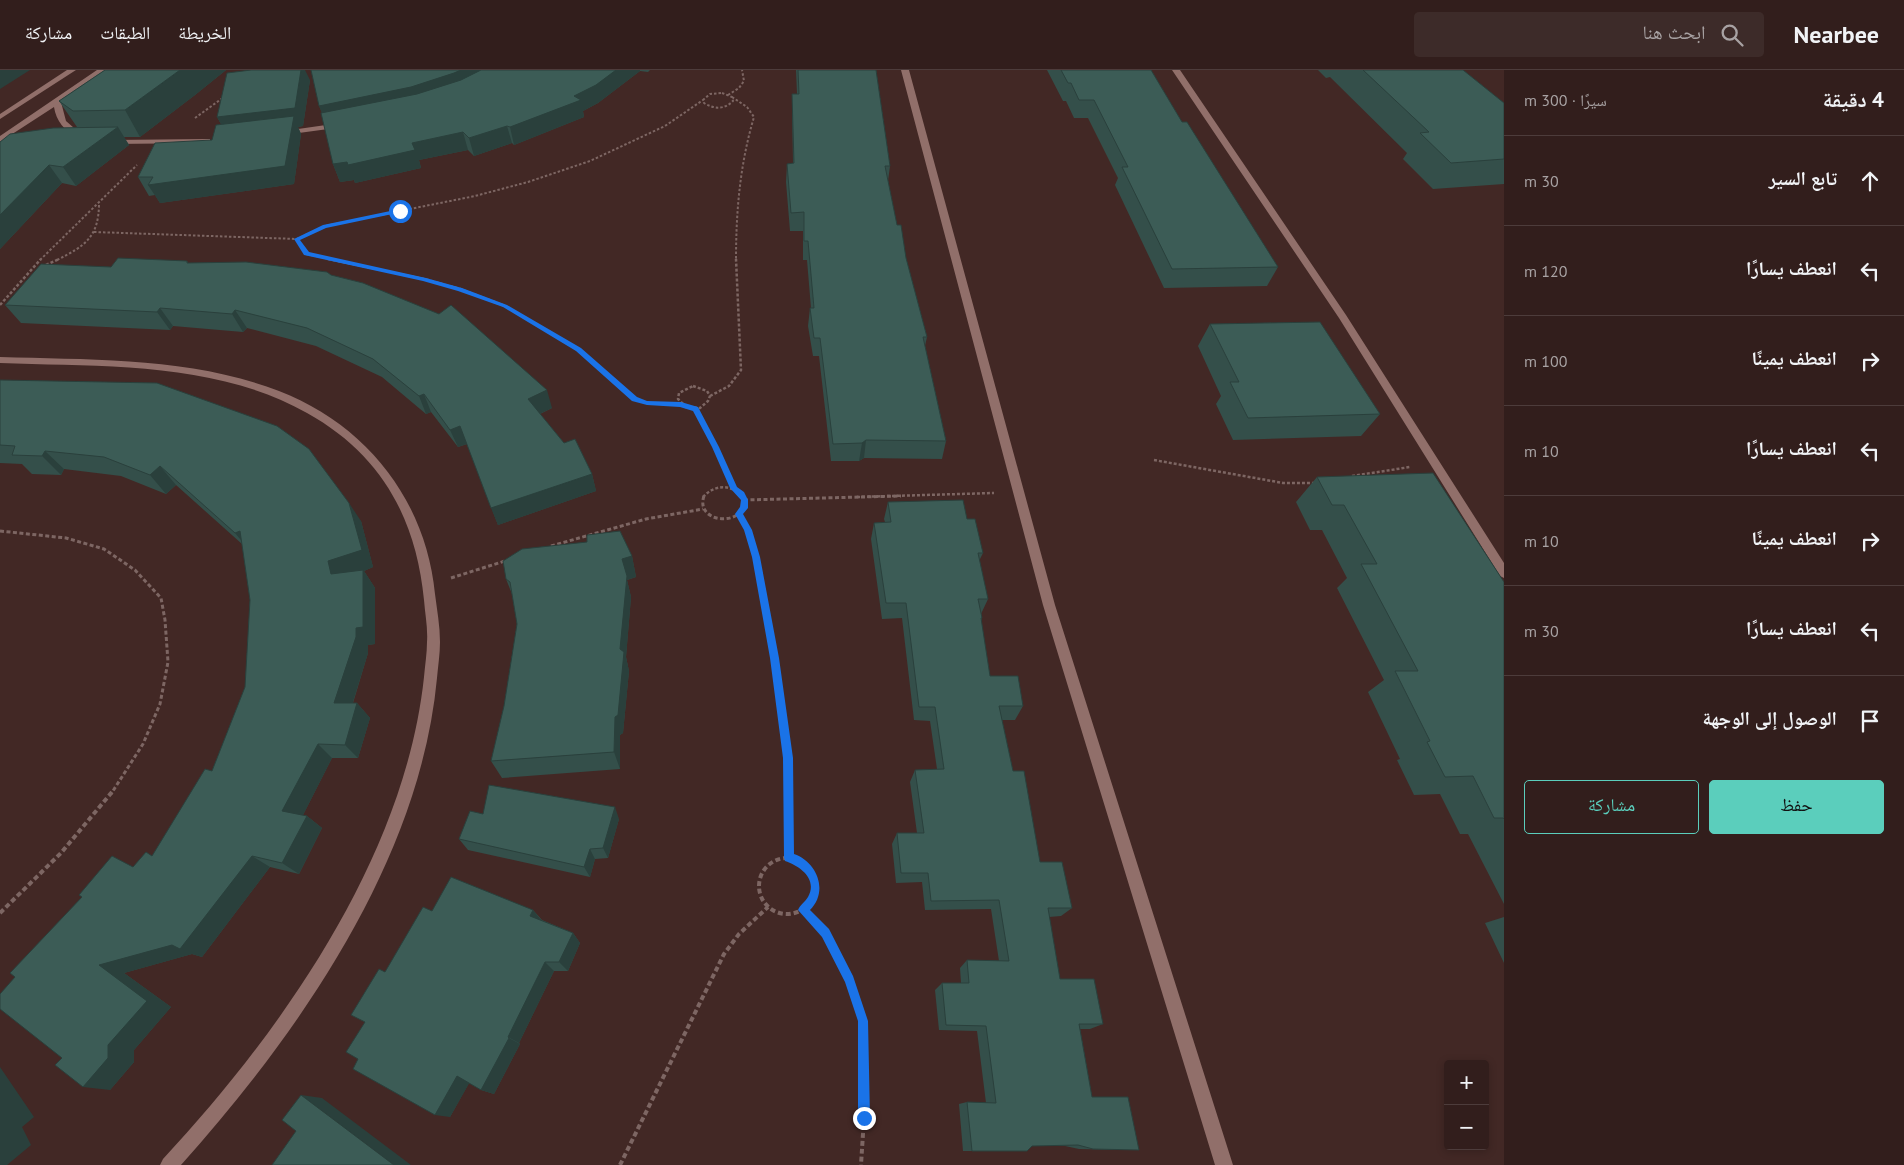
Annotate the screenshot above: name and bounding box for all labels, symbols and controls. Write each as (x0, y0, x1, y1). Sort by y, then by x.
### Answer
search box (1414, 12, 1764, 57)
text: Nearbee (1794, 19, 1879, 50)
text: ابحث هنا (1643, 20, 1706, 44)
text: مشاركة (25, 21, 72, 44)
text: الطبقات (100, 21, 150, 44)
text: الخريطة (178, 21, 231, 44)
icon: search (1718, 21, 1746, 49)
text: 4 دقيقة (1823, 86, 1884, 113)
text: سيرًا · 300 m (1524, 90, 1607, 110)
text: تابع السير (1769, 166, 1837, 190)
icon: ahead (1856, 167, 1884, 195)
text: 30 m (1524, 171, 1559, 191)
route start (389, 200, 412, 223)
text: انعطف يسارًا (1746, 256, 1837, 280)
icon: left (1856, 257, 1884, 285)
text: 120 m (1524, 261, 1567, 281)
text: انعطف يمينًا (1752, 346, 1837, 370)
icon: right (1856, 347, 1884, 375)
text: 100 m (1524, 351, 1567, 371)
text: انعطف يسارًا (1746, 436, 1837, 460)
icon: left (1856, 437, 1884, 465)
text: 10 m (1524, 441, 1559, 461)
text: انعطف يمينًا (1752, 526, 1837, 550)
icon: right (1856, 527, 1884, 555)
text: 10 m (1524, 531, 1559, 551)
text: انعطف يسارًا (1746, 616, 1837, 640)
icon: left (1856, 617, 1884, 645)
text: 30 m (1524, 621, 1559, 641)
text: الوصول إلى الوجهة (1702, 706, 1837, 730)
icon: arrive (1856, 707, 1884, 735)
button: مشاركة (1524, 780, 1699, 834)
button: حفظ (1709, 780, 1884, 834)
map controls (1444, 1060, 1489, 1150)
button: + (1444, 1060, 1489, 1105)
button: − (1444, 1105, 1489, 1150)
route end (853, 1107, 876, 1130)

